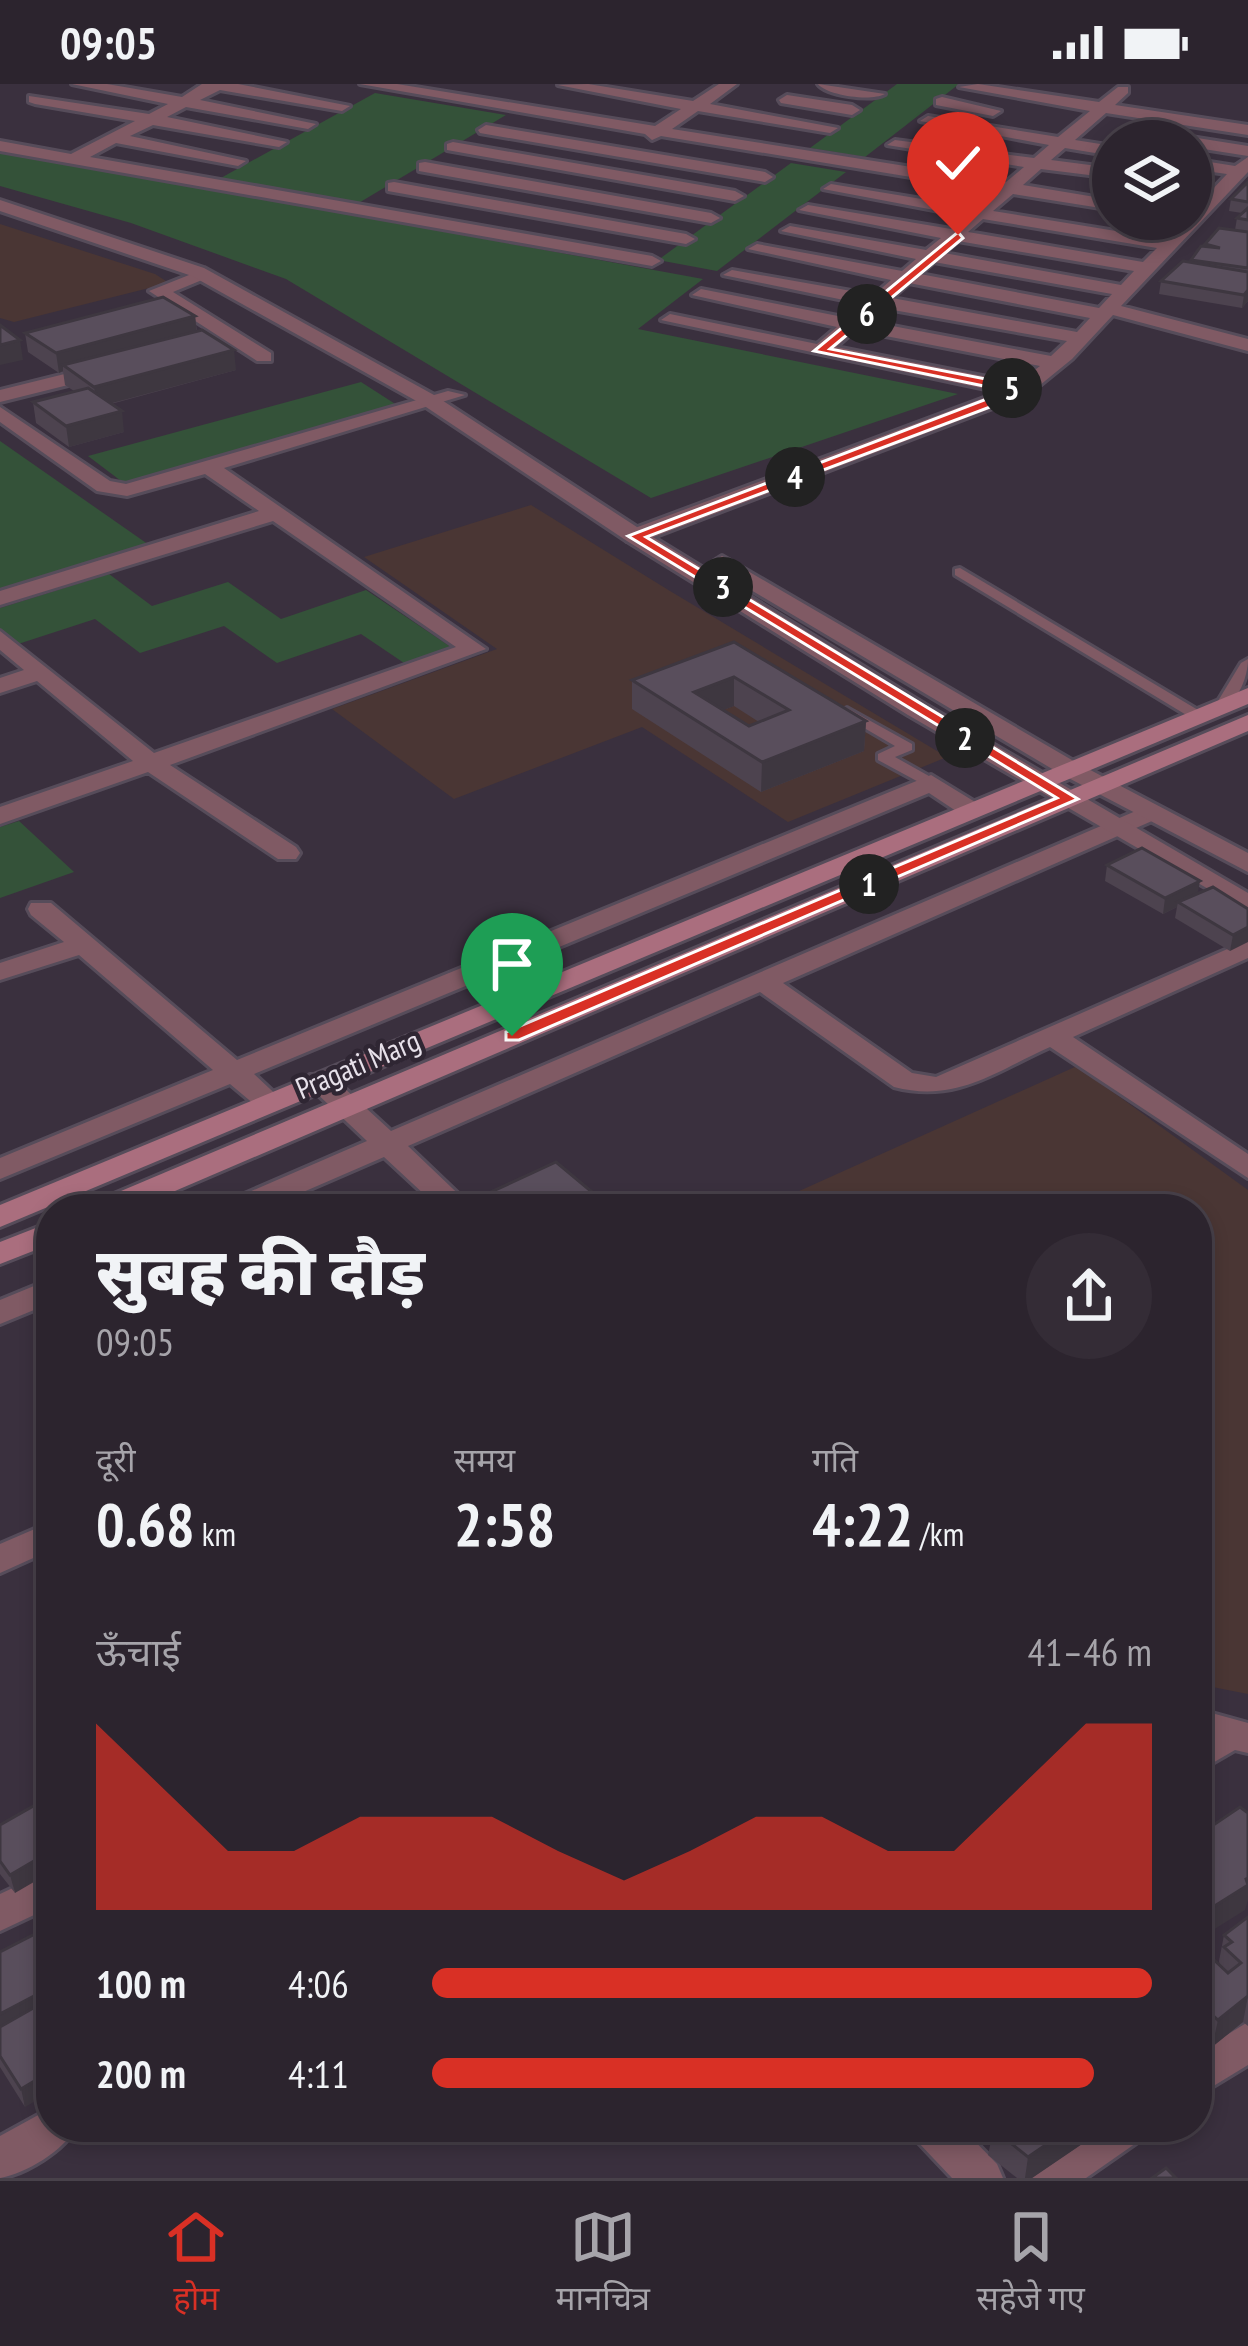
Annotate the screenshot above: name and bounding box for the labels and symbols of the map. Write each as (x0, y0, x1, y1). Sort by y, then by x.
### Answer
pin (907, 112, 1009, 235)
pin: 6 (837, 284, 897, 344)
pin: 5 (982, 358, 1042, 418)
pin: 4 (765, 447, 825, 507)
pin: 3 (693, 557, 753, 617)
pin: 2 (935, 708, 995, 768)
pin: 1 (839, 854, 899, 914)
pin (461, 913, 563, 1036)
street label: Pragati Marg (289, 1020, 425, 1107)

